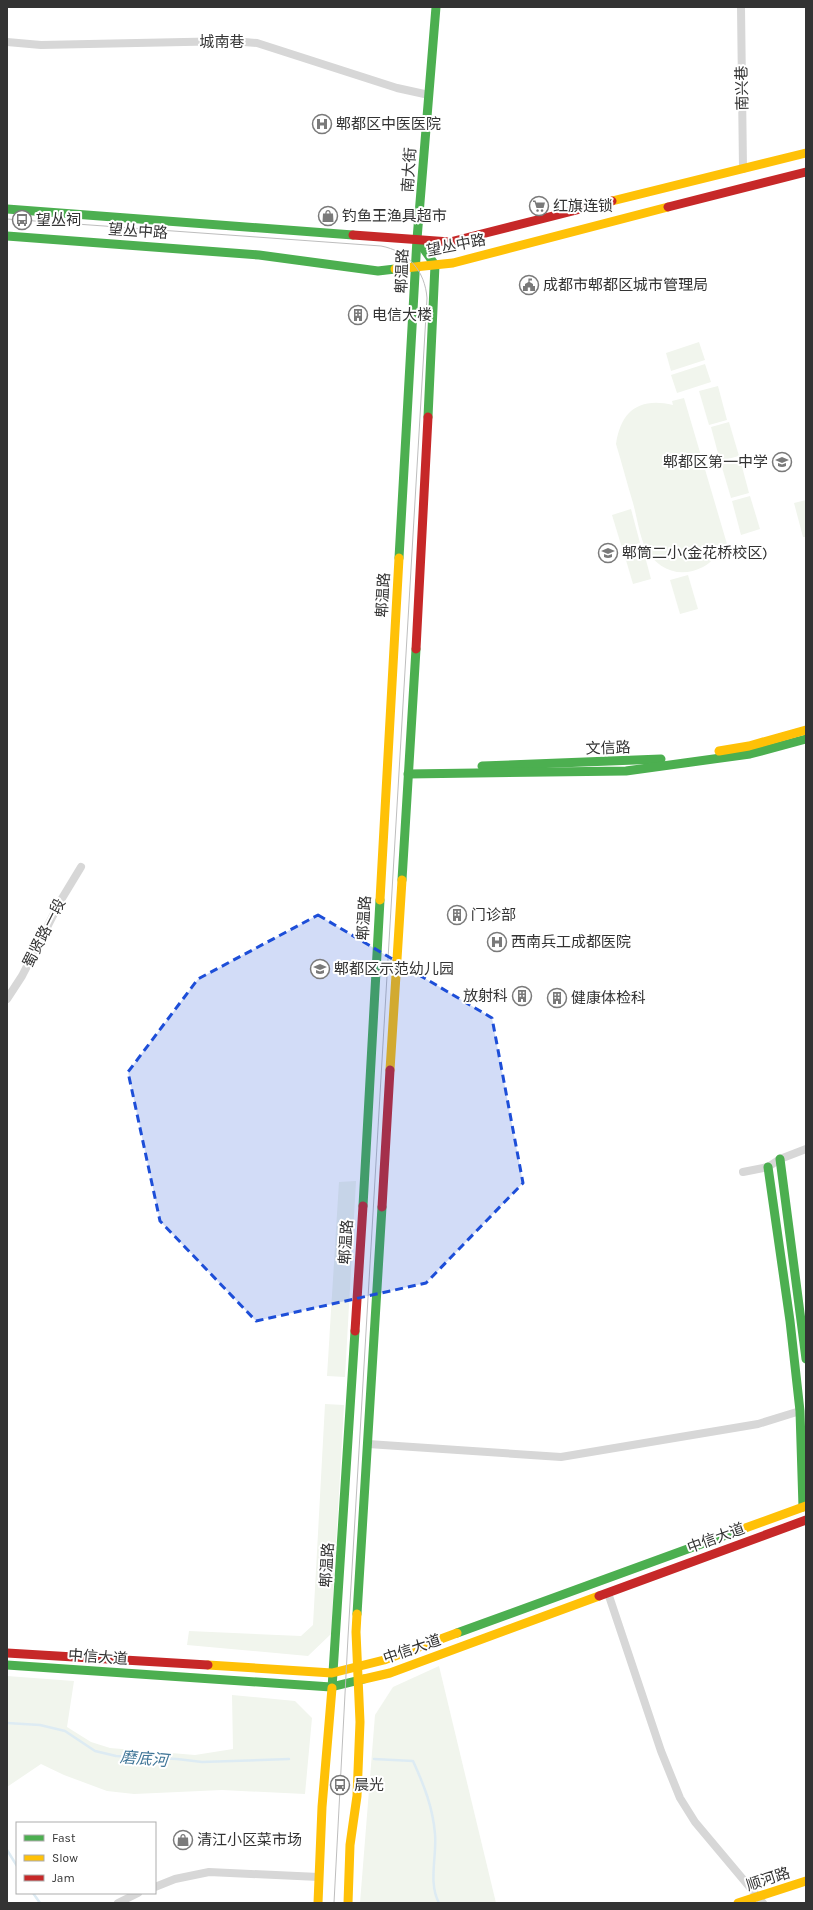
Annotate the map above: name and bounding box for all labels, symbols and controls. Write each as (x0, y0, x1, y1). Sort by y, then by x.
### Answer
street label: 城南巷 (199, 33, 245, 51)
street label: 南兴巷 (733, 65, 751, 111)
hospital icon: 郫都区中医医院 (311, 113, 333, 135)
place label: 郫都区中医医院 (336, 115, 441, 133)
street label: 南大街 (398, 147, 420, 193)
supermarket icon: 红旗连锁 (528, 195, 550, 217)
place label: 红旗连锁 (553, 197, 613, 215)
shop icon: 钓鱼王渔具超市 (317, 205, 339, 227)
place label: 钓鱼王渔具超市 (342, 207, 447, 225)
bus stop icon: 望丛祠 (11, 209, 33, 231)
place label: 望丛祠 (36, 211, 81, 229)
street label: 望丛中路 (107, 220, 169, 242)
street label: 望丛中路 (425, 230, 487, 260)
street label: 郫温路 (392, 248, 412, 294)
public building icon: 成都市郫都区城市管理局 (518, 274, 540, 296)
place label: 成都市郫都区城市管理局 (543, 276, 708, 294)
building icon: 电信大楼 (347, 304, 369, 326)
place label: 电信大楼 (372, 306, 432, 324)
school or university icon: 郫都区第一中学 (771, 451, 793, 473)
place label: 郫都区第一中学 (663, 453, 768, 471)
school or university icon: 郫筒二小(金花桥校区) (597, 542, 619, 564)
place label: 郫筒二小(金花桥校区) (622, 544, 768, 562)
street label: 郫温路 (373, 572, 393, 618)
street label: 文信路 (585, 738, 631, 758)
street label: 蜀贤路一段 (19, 895, 69, 971)
street label: 郫温路 (354, 895, 374, 941)
building icon: 门诊部 (446, 904, 468, 926)
place label: 门诊部 (471, 906, 516, 924)
hospital icon: 西南兵工成都医院 (486, 931, 508, 953)
place label: 西南兵工成都医院 (511, 933, 631, 951)
school or university icon: 郫都区示范幼儿园 (309, 958, 331, 980)
place label: 郫都区示范幼儿园 (334, 960, 454, 978)
building icon: 放射科 (511, 985, 533, 1007)
place label: 放射科 (463, 987, 508, 1005)
building icon: 健康体检科 (546, 987, 568, 1009)
place label: 健康体检科 (571, 989, 646, 1007)
street label: 郫温路 (336, 1219, 356, 1265)
street label: 中信大道 (685, 1519, 747, 1557)
street label: 郫温路 (317, 1542, 337, 1588)
street label: 中信大道 (381, 1631, 443, 1667)
street label: 中信大道 (67, 1646, 129, 1668)
water label: 磨底河 (119, 1747, 172, 1770)
bus stop icon: 晨光 (329, 1774, 351, 1796)
place label: 晨光 (354, 1776, 384, 1794)
legend (16, 1822, 156, 1894)
shop icon: 清江小区菜市场 (172, 1829, 194, 1851)
text: Fast (52, 1831, 76, 1845)
place label: 清江小区菜市场 (197, 1831, 302, 1849)
text: Slow (52, 1851, 78, 1865)
street label: 顺河路 (744, 1863, 792, 1895)
text: Jam (52, 1871, 75, 1885)

